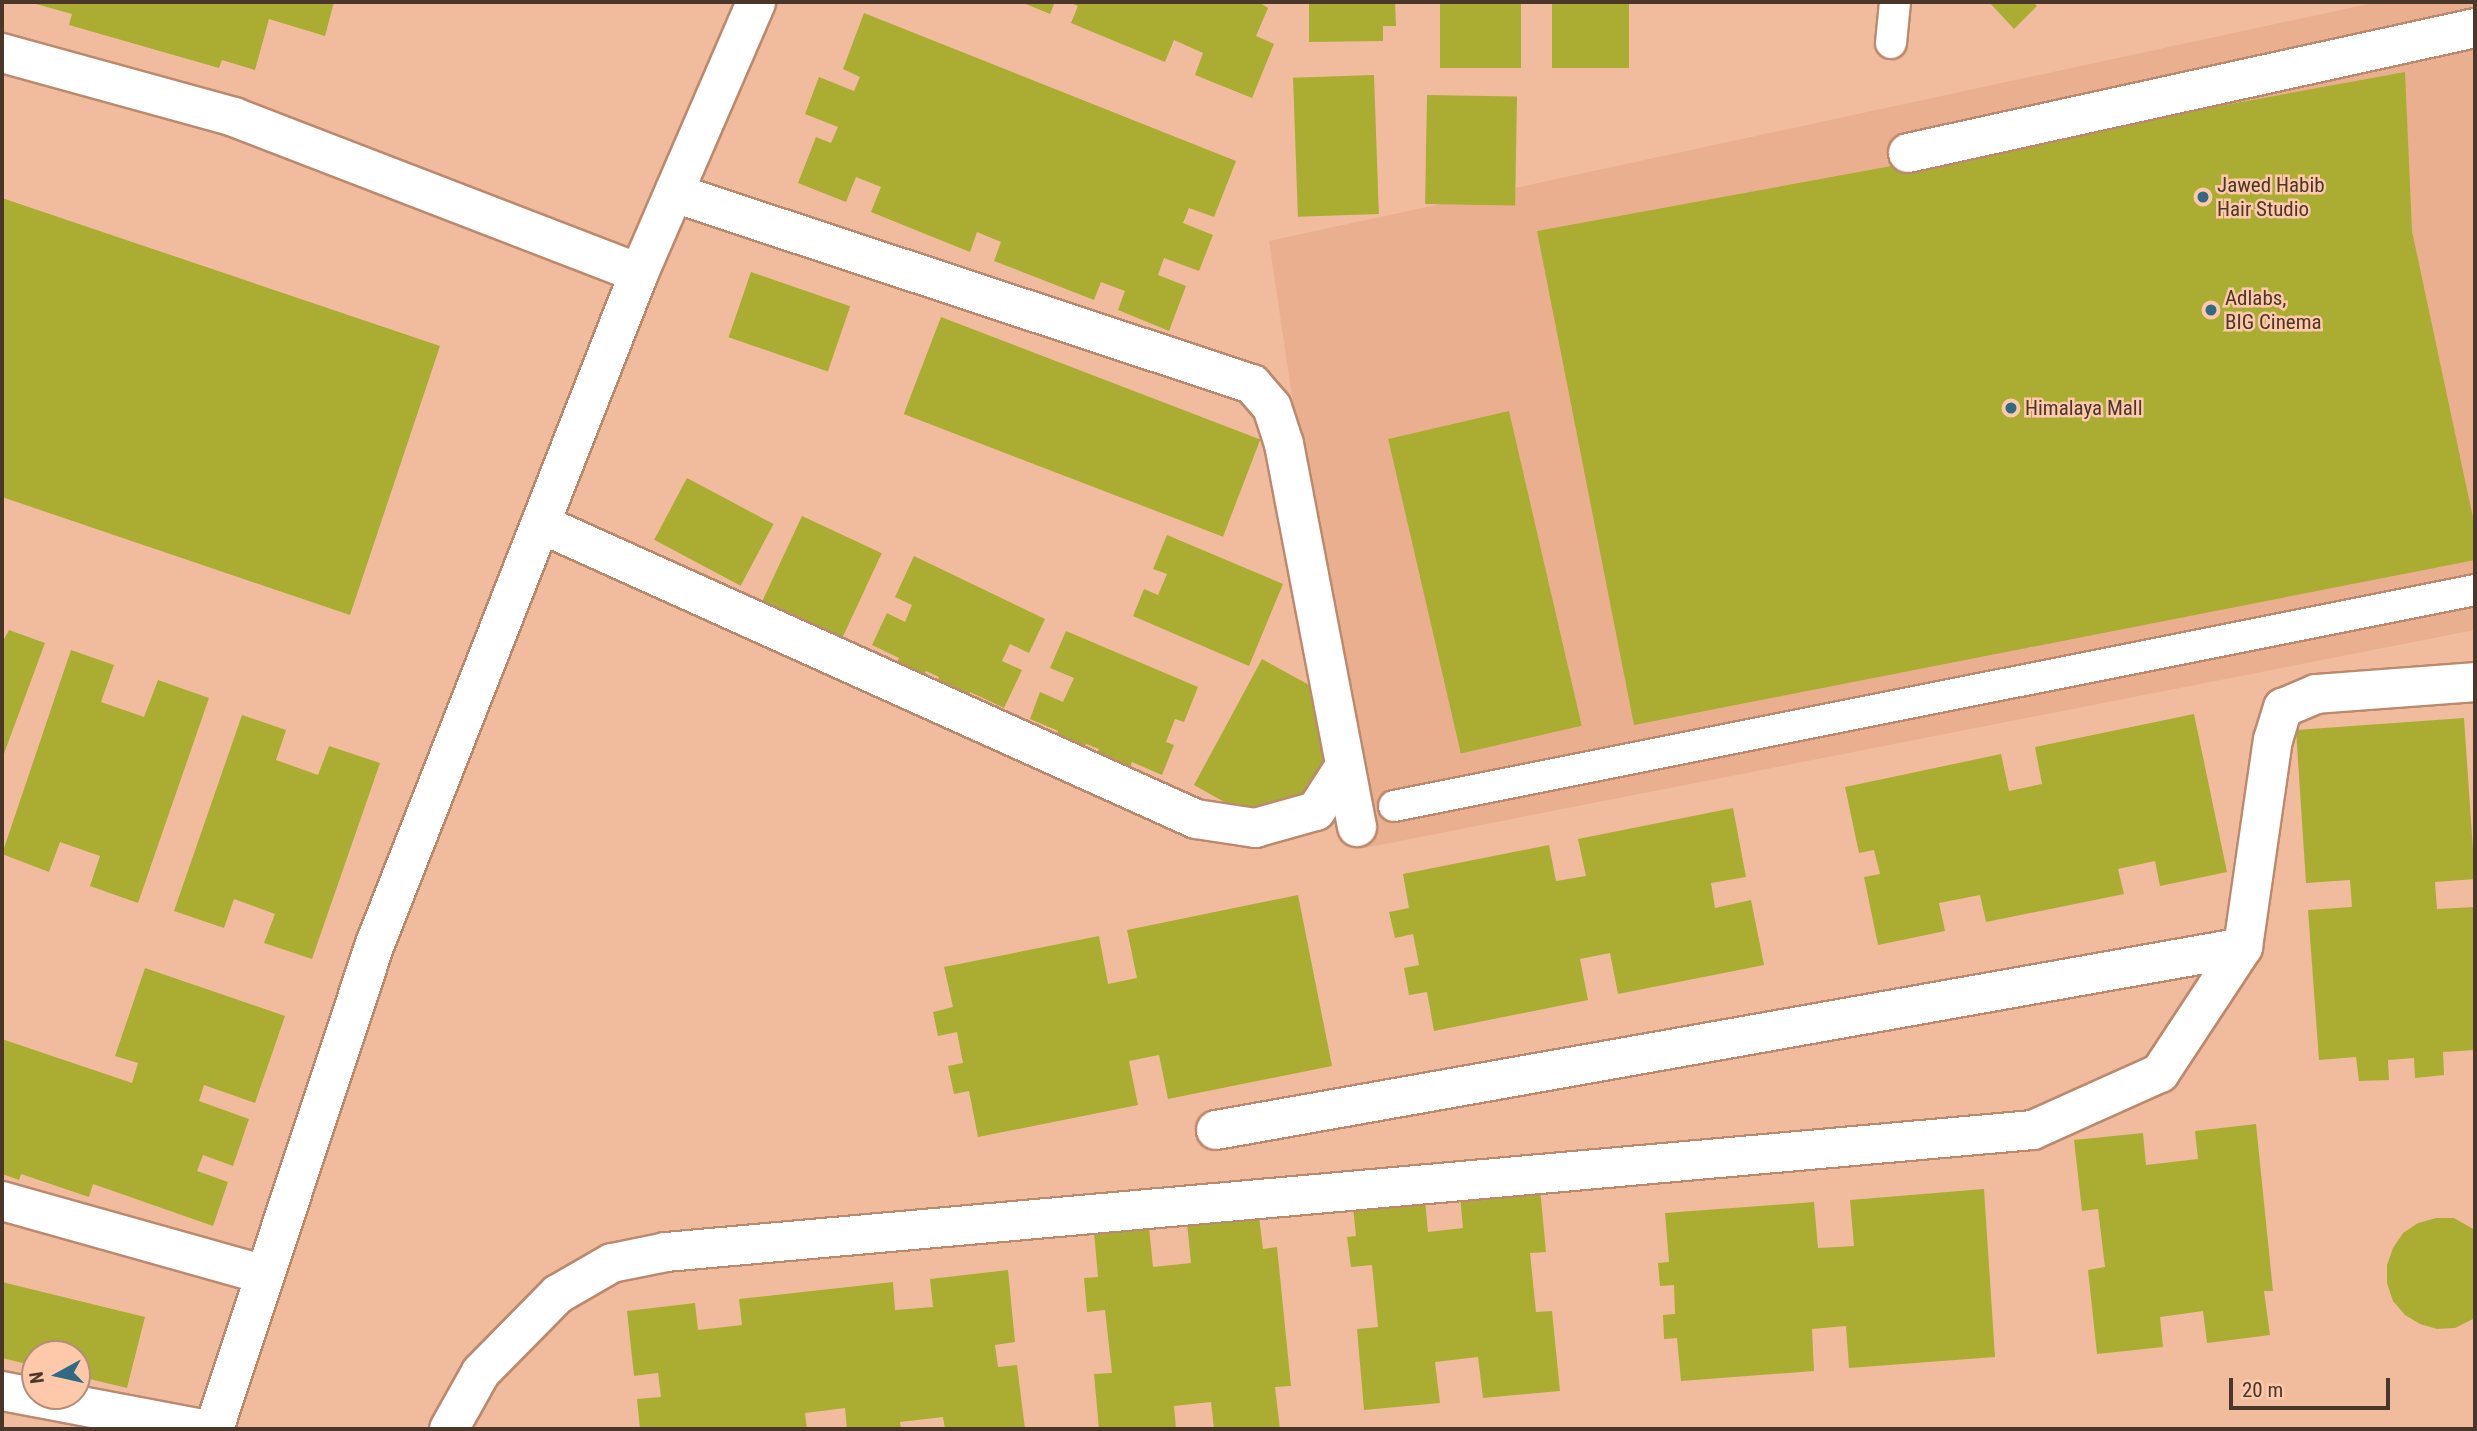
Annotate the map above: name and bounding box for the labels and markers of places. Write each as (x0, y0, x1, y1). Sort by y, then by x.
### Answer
place label: Jawed Habib Hair Studio (2217, 172, 2325, 222)
marker: Jawed Habib Hair Studio (2195, 189, 2211, 205)
place label: Adlabs, BIG Cinema (2225, 285, 2322, 335)
marker: Adlabs, BIG Cinema (2203, 302, 2219, 318)
place label: Himalaya Mall (2025, 395, 2142, 421)
marker: Himalaya Mall (2003, 400, 2019, 416)

